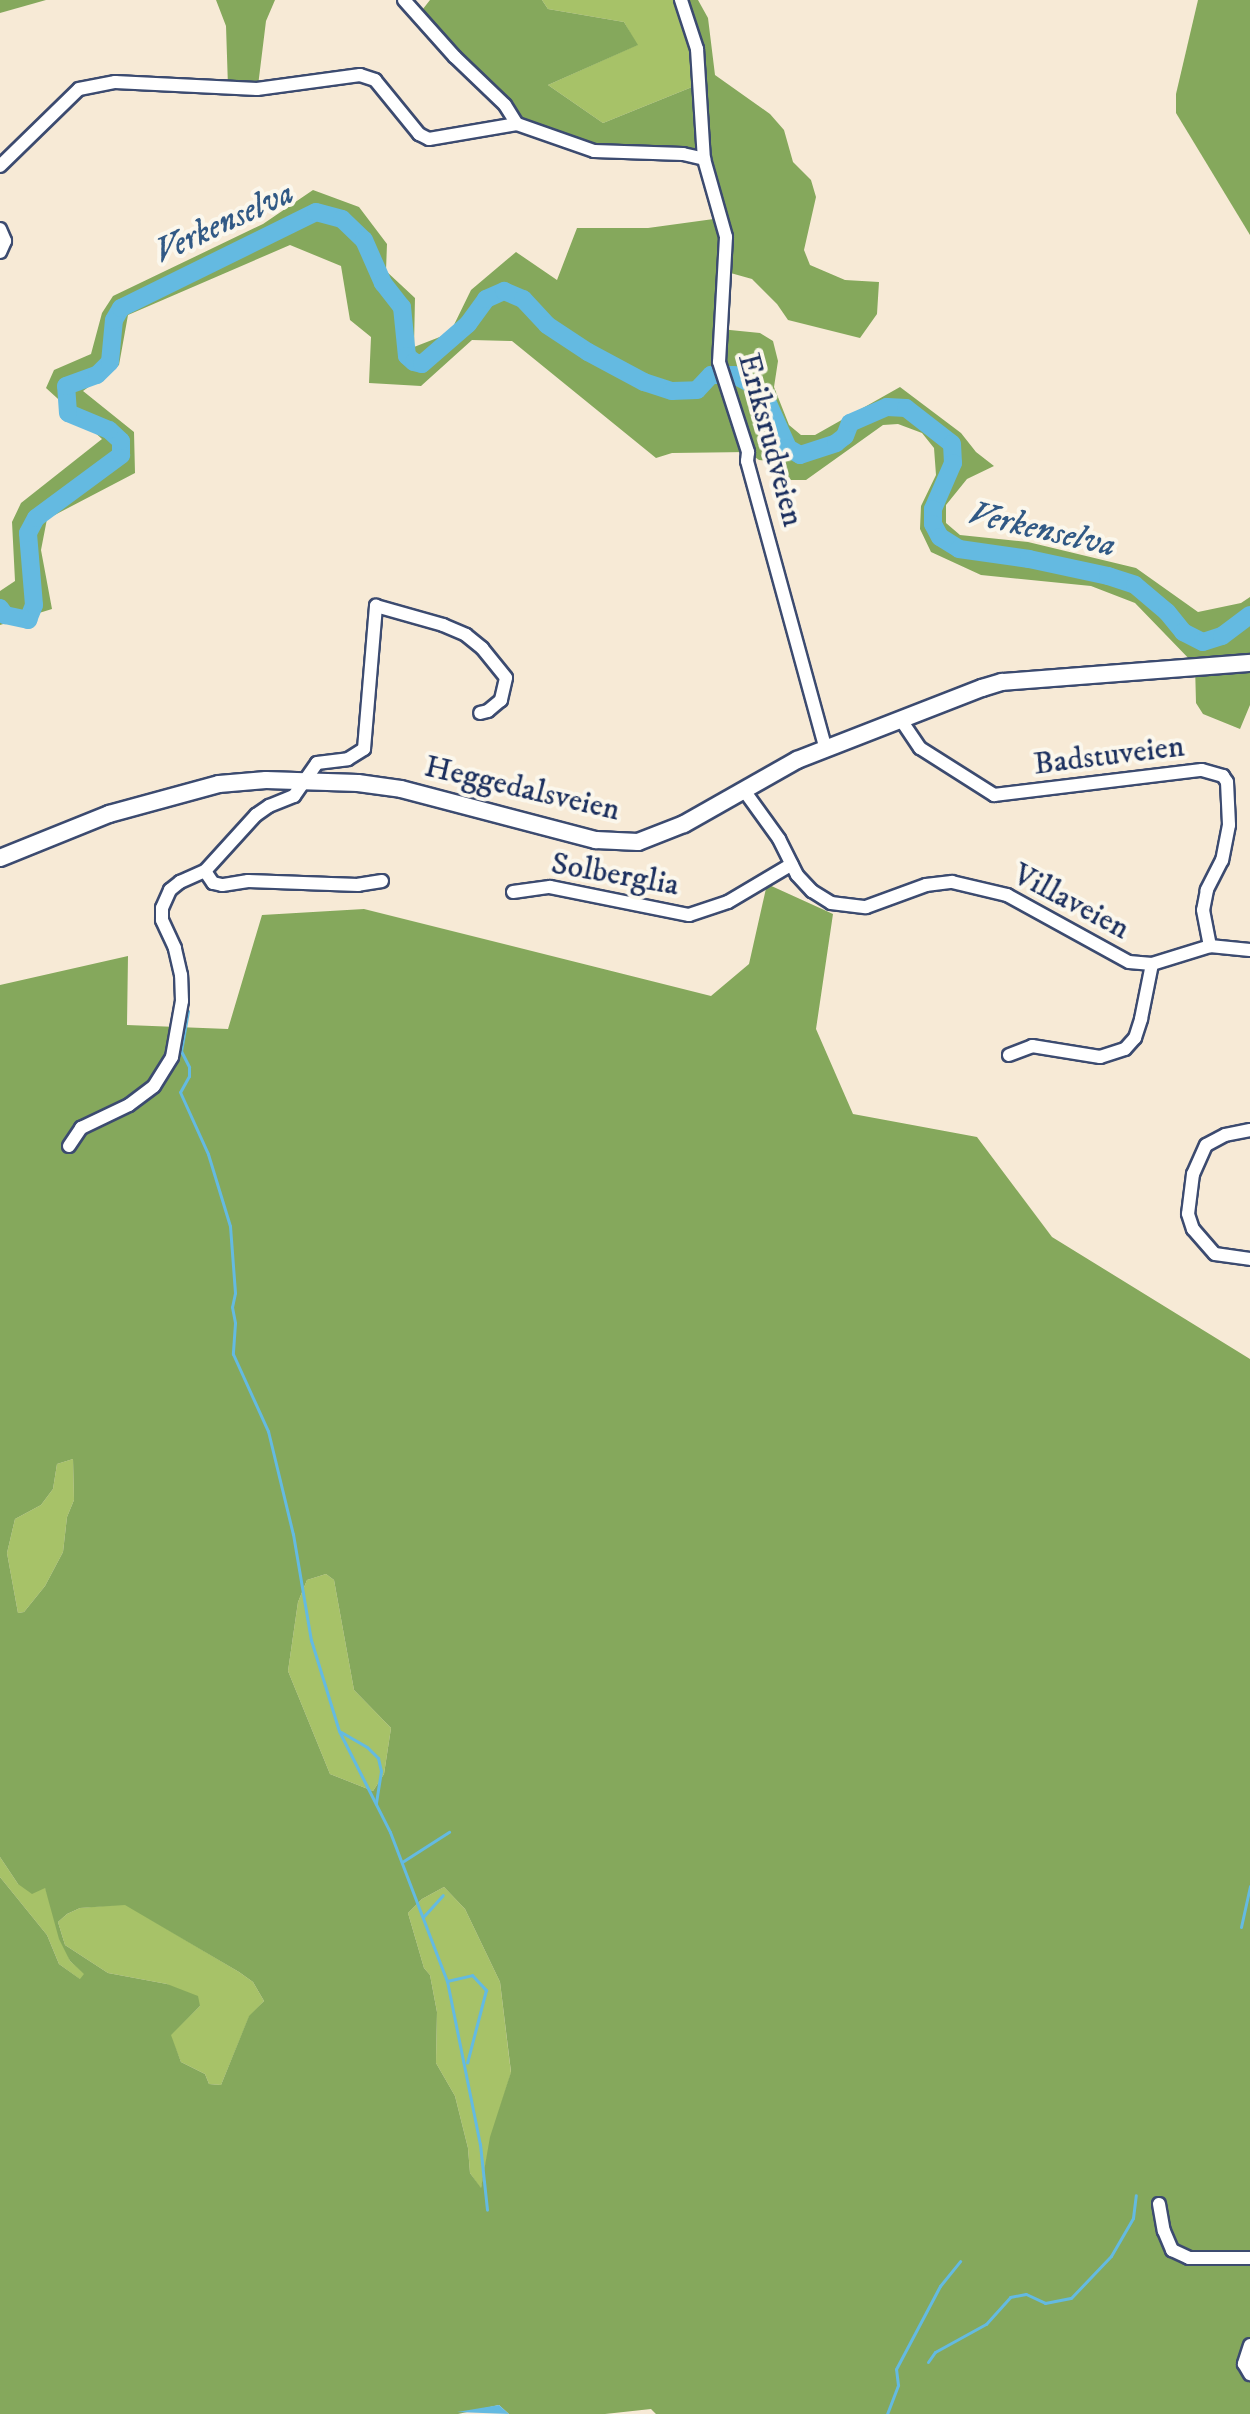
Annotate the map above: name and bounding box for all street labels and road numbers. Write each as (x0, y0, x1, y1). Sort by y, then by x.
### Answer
street label: Eriksrudveien (728, 349, 812, 531)
street label: Badstuveien (1031, 728, 1187, 784)
street label: Heggedalsveien (421, 748, 623, 830)
street label: Solberglia (548, 845, 682, 905)
street label: Villaveien (1006, 855, 1136, 949)

